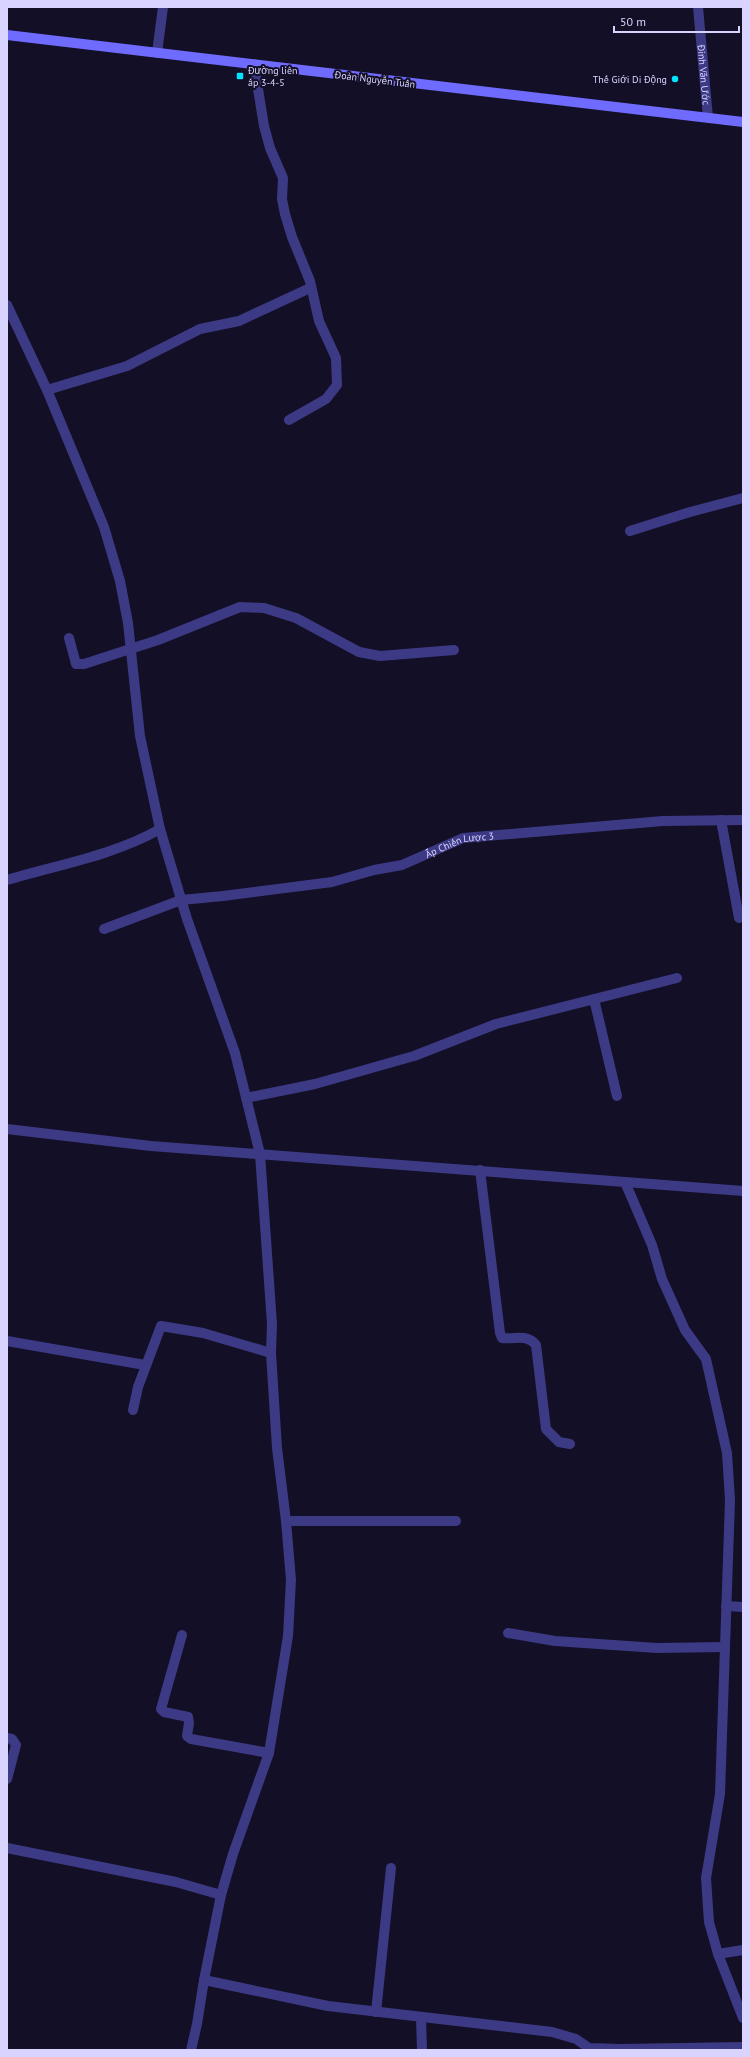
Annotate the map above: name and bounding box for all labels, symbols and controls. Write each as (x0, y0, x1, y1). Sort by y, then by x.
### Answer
scale bar (614, 8, 739, 34)
text: 50 m (620, 14, 646, 29)
street label: Đinh Văn Ước (694, 43, 713, 106)
place label: Đường liên ấp 3-4-5 (247, 64, 298, 89)
street label: Đoàn Nguyễn Tuấn (333, 68, 416, 91)
marker: Đường liên ấp 3-4-5 (235, 71, 245, 81)
place label: Thế Giới Di Động (593, 73, 667, 86)
marker: Thế Giới Di Động (670, 74, 680, 84)
street label: Ấp Chiến Lược 3 (423, 829, 495, 861)

